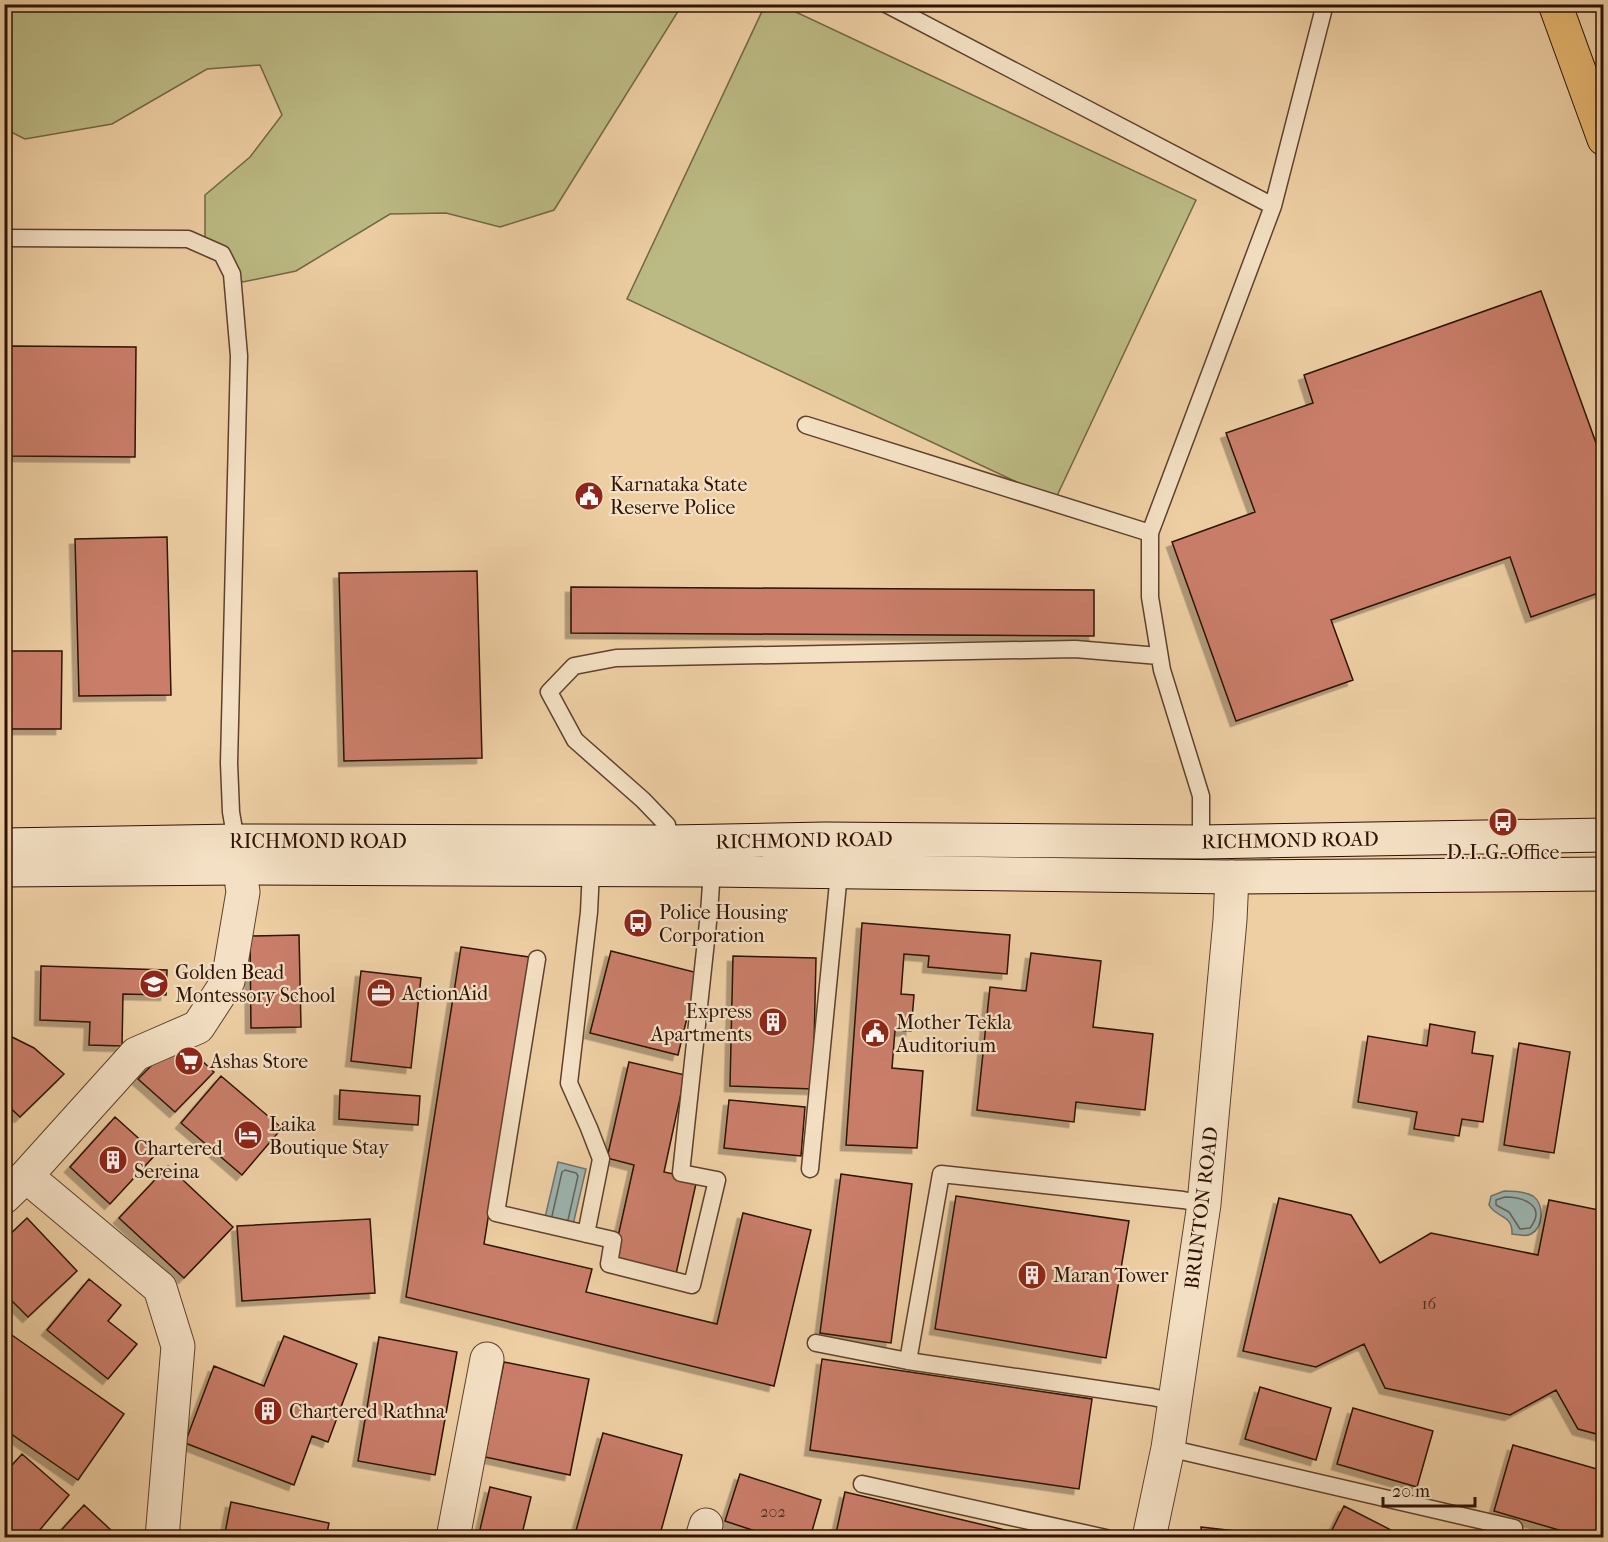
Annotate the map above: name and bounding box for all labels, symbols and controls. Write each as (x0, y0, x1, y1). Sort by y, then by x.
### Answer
place label: Karnataka State Reserve Police (610, 473, 747, 519)
public building icon: Karnataka State Reserve Police (573, 480, 605, 512)
bus stop icon: D. I. G. Office (1487, 806, 1519, 838)
street label: RICHMOND ROAD (715, 827, 893, 854)
street label: RICHMOND ROAD (1201, 827, 1379, 854)
street label: RICHMOND ROAD (229, 830, 407, 853)
place label: D. I. G. Office (1447, 841, 1560, 864)
place label: Police Housing Corporation (659, 901, 788, 947)
bus stop icon: Police Housing Corporation (622, 907, 654, 939)
place label: Golden Bead Montessory School (175, 961, 336, 1007)
school or university icon: Golden Bead Montessory School (138, 968, 170, 1000)
office icon: ActionAid (365, 977, 397, 1009)
place label: ActionAid (401, 982, 489, 1005)
place label: Express Apartments (650, 1000, 752, 1046)
building icon: Express Apartments (757, 1006, 789, 1038)
place label: Mother Tekla Auditorium (895, 1011, 1013, 1057)
public building icon: Mother Tekla Auditorium (859, 1017, 891, 1049)
supermarket icon: Ashas Store (173, 1045, 205, 1077)
place label: Ashas Store (209, 1050, 308, 1073)
place label: Laika Boutique Stay (269, 1113, 390, 1159)
hotel icon: Laika Boutique Stay (232, 1119, 264, 1151)
street label: BRUNTON ROAD (1180, 1125, 1223, 1291)
place label: Chartered Sereina (134, 1137, 224, 1183)
building icon: Chartered Sereina (97, 1144, 129, 1176)
building icon: Maran Tower (1016, 1259, 1048, 1291)
place label: Maran Tower (1053, 1264, 1169, 1287)
house number: 16 (1422, 1294, 1436, 1313)
building icon: Chartered Rathna (252, 1395, 284, 1427)
place label: Chartered Rathna (289, 1400, 446, 1423)
scale bar (1383, 1470, 1474, 1508)
text: 20 m (1392, 1481, 1430, 1502)
house number: 202 (760, 1502, 786, 1521)

